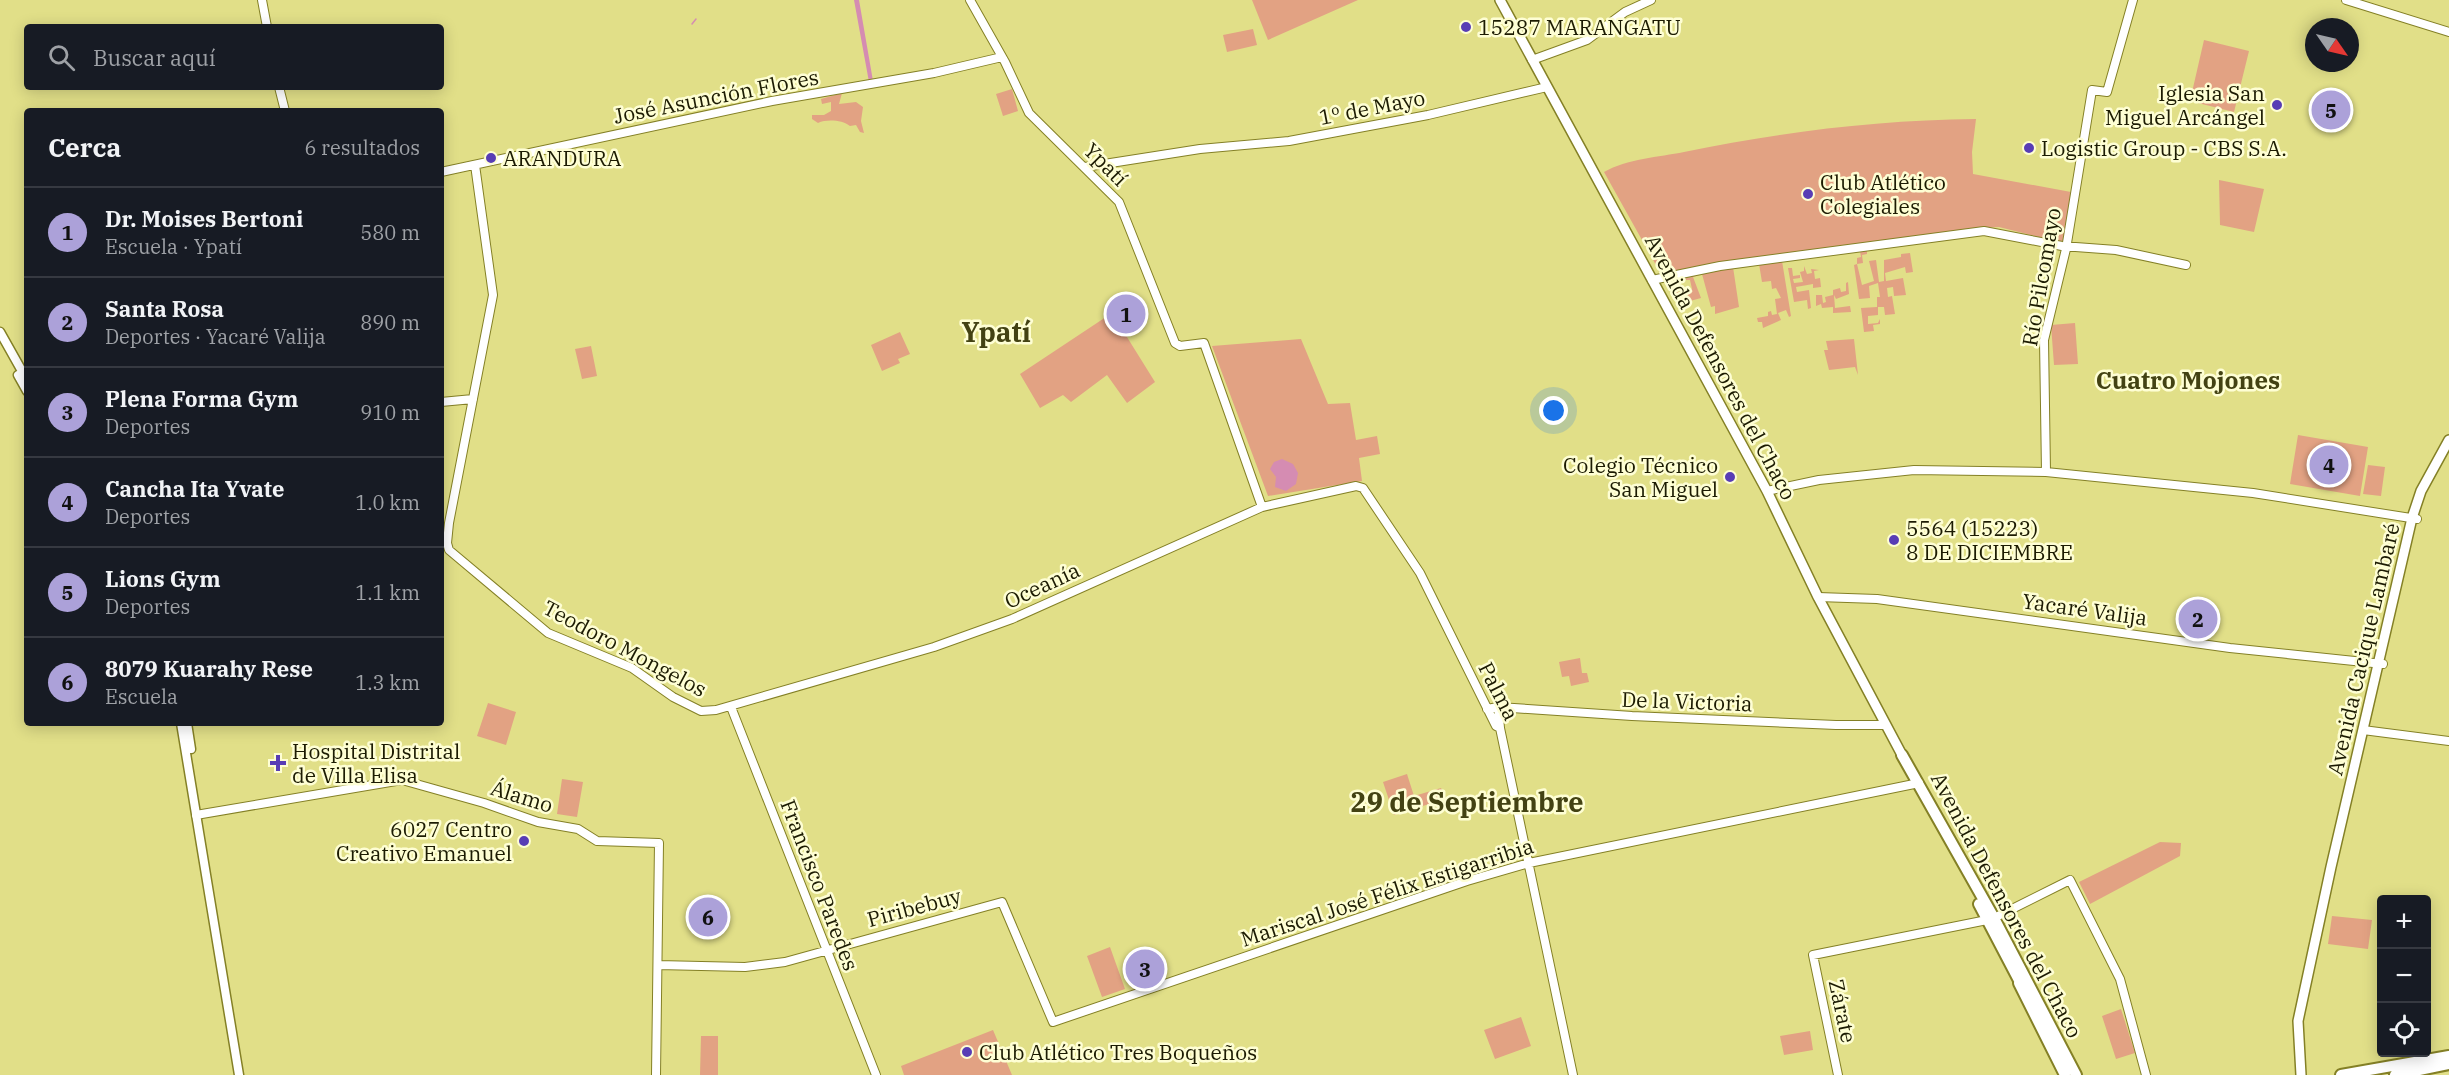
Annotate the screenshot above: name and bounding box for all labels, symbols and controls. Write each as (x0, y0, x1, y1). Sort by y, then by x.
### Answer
place label: 15287 MARANGATU (1478, 13, 1681, 41)
north arrow (2305, 18, 2359, 72)
marker: 15287 MARANGATU (1459, 20, 1473, 34)
search box (24, 24, 444, 90)
icon: search (45, 41, 78, 74)
text: Buscar aquí (93, 43, 216, 72)
street label: José Asunción Flores (611, 62, 821, 130)
place label: Iglesia San Miguel Arcángel (2105, 79, 2265, 131)
street label: 1º de Mayo (1317, 83, 1427, 131)
pin: 5 (2312, 88, 2350, 132)
marker: Iglesia San Miguel Arcángel (2270, 98, 2284, 112)
text: Cerca (48, 130, 121, 164)
text: 6 resultados (304, 134, 420, 161)
place label: Logistic Group - CBS S.A. (2041, 134, 2287, 162)
street label: Ypatí (1078, 136, 1134, 192)
marker: Logistic Group - CBS S.A. (2022, 141, 2036, 155)
place label: ARANDURA (503, 144, 622, 172)
marker: ARANDURA (484, 151, 498, 165)
place label: Club Atlético Colegiales (1820, 168, 1946, 220)
marker: Club Atlético Colegiales (1801, 187, 1815, 201)
text: Dr. Moises Bertoni (105, 204, 303, 233)
street label: Río Pilcomayo (2015, 206, 2067, 348)
text: 1 (62, 219, 74, 246)
text: 580 m (360, 219, 420, 246)
street label: Avenida Defensores del Chaco (1639, 229, 1803, 505)
text: Escuela · Ypatí (105, 233, 242, 260)
pin: 1 (1106, 292, 1146, 336)
text: Santa Rosa (105, 294, 224, 323)
text: 2 (62, 309, 74, 336)
text: 890 m (360, 309, 420, 336)
district label: Ypatí (961, 314, 1031, 349)
text: Deportes · Yacaré Valija (105, 323, 326, 350)
district label: Cuatro Mojones (2096, 364, 2280, 396)
text: Plena Forma Gym (105, 384, 298, 413)
your location (1539, 396, 1568, 425)
text: 3 (62, 399, 74, 426)
text: 910 m (360, 399, 420, 426)
text: Deportes (105, 413, 190, 440)
pin: 4 (2310, 442, 2348, 488)
place label: Colegio Técnico San Miguel (1563, 451, 1718, 503)
marker: Colegio Técnico San Miguel (1723, 470, 1737, 484)
text: Cancha Ita Yvate (105, 474, 284, 503)
text: 4 (62, 489, 74, 516)
text: 1.0 km (355, 489, 420, 516)
text: Deportes (105, 503, 190, 530)
place label: 5564 (15223) 8 DE DICIEMBRE (1906, 514, 2073, 566)
street label: Avenida Cacique Lambaré (2320, 520, 2406, 778)
marker: 5564 (15223) 8 DE DICIEMBRE (1887, 533, 1901, 547)
street label: Oceanía (1000, 555, 1084, 615)
text: Lions Gym (105, 564, 221, 593)
text: 5 (62, 579, 74, 606)
text: 1.1 km (355, 579, 420, 606)
street label: Yacaré Valija (2021, 586, 2149, 632)
text: Deportes (105, 593, 190, 620)
street label: Teodoro Mongelos (538, 593, 712, 703)
pin: 2 (2178, 596, 2218, 642)
text: 8079 Kuarahy Rese (105, 654, 313, 683)
street label: Palma (1472, 657, 1526, 725)
text: 6 (62, 669, 74, 696)
text: 1.3 km (355, 669, 420, 696)
text: Escuela (105, 683, 178, 710)
street label: De la Victoria (1621, 685, 1753, 717)
place label: Hospital Distrital de Villa Elisa (292, 737, 460, 789)
marker: Hospital Distrital de Villa Elisa (269, 754, 287, 772)
street label: Avenida Defensores del Chaco (1925, 767, 2089, 1043)
street label: Álamo (487, 773, 557, 819)
district label: 29 de Septiembre (1350, 784, 1584, 819)
street label: Francisco Paredes (774, 795, 866, 975)
place label: 6027 Centro Creativo Emanuel (336, 815, 512, 867)
street label: Mariscal José Félix Estigarribia (1237, 831, 1537, 953)
marker: 6027 Centro Creativo Emanuel (517, 834, 531, 848)
street label: Piribebuy (864, 881, 965, 933)
pin: 6 (688, 894, 728, 940)
map controls (2377, 895, 2431, 1057)
button: + (2377, 895, 2431, 949)
pin: 3 (1126, 946, 1164, 992)
button: − (2377, 949, 2431, 1003)
street label: Zárate (1823, 977, 1863, 1045)
button: locate (2377, 1003, 2431, 1057)
place label: Club Atlético Tres Boqueños (979, 1038, 1257, 1066)
marker: Club Atlético Tres Boqueños (960, 1045, 974, 1059)

